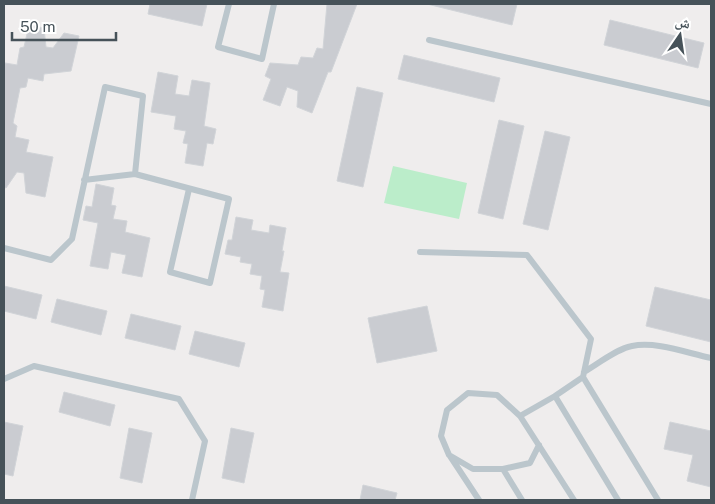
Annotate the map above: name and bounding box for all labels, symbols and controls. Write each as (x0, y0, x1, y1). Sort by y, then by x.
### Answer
scale bar (12, 10, 116, 42)
north arrow (655, 10, 705, 60)
text: ش (674, 13, 692, 33)
text: 50 m (20, 18, 55, 35)

